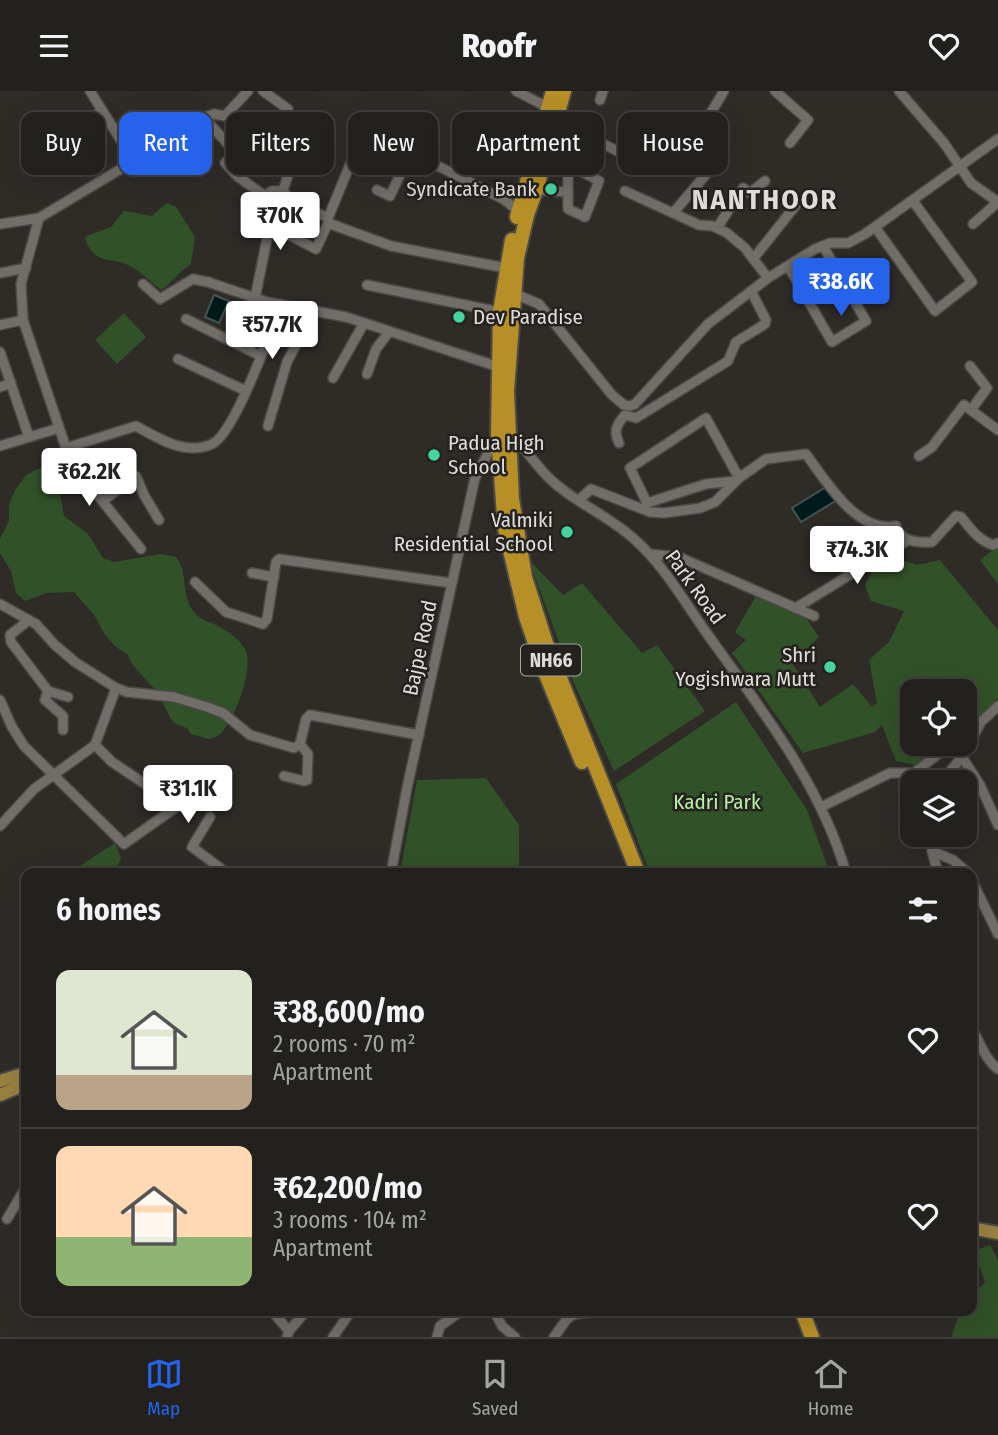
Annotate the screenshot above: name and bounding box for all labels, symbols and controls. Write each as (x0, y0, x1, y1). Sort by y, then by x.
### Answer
icon: menu (35, 27, 73, 65)
text: Roofr (462, 27, 536, 65)
icon: heart (925, 27, 963, 65)
chip: Buy (21, 112, 105, 175)
chip: Rent (119, 112, 212, 175)
chip: Filters (226, 112, 334, 175)
chip: New (348, 112, 438, 175)
chip: Apartment (452, 112, 604, 175)
chip: House (618, 112, 728, 175)
place label: Syndicate Bank (406, 176, 537, 202)
marker: Syndicate Bank (543, 181, 559, 197)
district label: NANTHOOR (692, 183, 838, 216)
pin: ₹70K (239, 193, 321, 252)
text: ₹70K (257, 201, 303, 229)
pin: ₹38.6K (784, 259, 898, 318)
text: ₹38.6K (809, 267, 873, 295)
pin: ₹57.7K (215, 301, 329, 361)
place label: Dev Paradise (473, 304, 583, 330)
marker: Dev Paradise (451, 309, 467, 325)
text: ₹57.7K (242, 310, 302, 338)
place label: Padua High School (448, 430, 545, 480)
marker: Padua High School (426, 447, 442, 463)
pin: ₹62.2K (32, 449, 146, 508)
text: ₹62.2K (58, 457, 121, 485)
place label: Valmiki Residential School (394, 507, 553, 557)
marker: Valmiki Residential School (559, 524, 575, 540)
pin: ₹74.3K (800, 526, 914, 586)
text: ₹74.3K (826, 535, 888, 563)
street label: Park Road (659, 545, 731, 629)
street label: Bajpe Road (397, 598, 443, 698)
place label: Shri Yogishwara Mutt (675, 642, 816, 692)
road number: NH66 (521, 645, 581, 675)
marker: Shri Yogishwara Mutt (822, 659, 838, 675)
map controls (900, 679, 977, 847)
button: locate (900, 679, 977, 756)
pin: ₹31.1K (131, 765, 245, 825)
button: layers (900, 770, 977, 847)
text: ₹31.1K (159, 774, 217, 802)
park label: Kadri Park (673, 789, 761, 815)
icon: filters (904, 891, 942, 929)
text: 6 homes (56, 892, 161, 928)
text: ₹38,600/mo (273, 994, 425, 1030)
icon: home (112, 998, 196, 1082)
icon: heart (904, 1021, 942, 1059)
text: 2 rooms · 70 m² (273, 1030, 416, 1058)
text: Apartment (273, 1058, 373, 1086)
text: ₹62,200/mo (273, 1170, 422, 1206)
icon: home (112, 1174, 196, 1258)
icon: heart (904, 1197, 942, 1235)
text: 3 rooms · 104 m² (273, 1206, 427, 1234)
text: Apartment (273, 1234, 373, 1262)
tab: Map (145, 1355, 183, 1420)
tab: Saved (472, 1355, 518, 1420)
tab: Home (808, 1355, 853, 1420)

